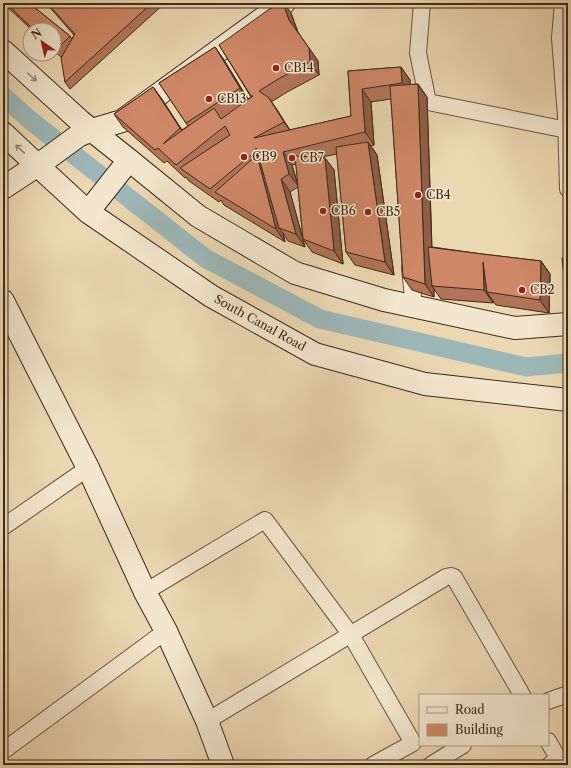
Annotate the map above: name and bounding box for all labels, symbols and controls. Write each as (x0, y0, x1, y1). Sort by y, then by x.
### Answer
north arrow (22, 22, 62, 62)
text: N (29, 25, 45, 42)
place label: CB14 (284, 60, 314, 75)
marker: CB14 (271, 63, 281, 73)
one-way arrow (27, 72, 37, 82)
place label: CB13 (217, 91, 246, 106)
marker: CB13 (204, 94, 214, 104)
one-way arrow (15, 144, 25, 154)
place label: CB9 (252, 149, 277, 164)
place label: CB7 (300, 150, 324, 165)
marker: CB9 (239, 152, 249, 162)
marker: CB7 (287, 153, 297, 163)
place label: CB4 (426, 187, 451, 202)
marker: CB4 (413, 190, 423, 200)
place label: CB6 (331, 203, 356, 218)
place label: CB5 (376, 204, 400, 219)
marker: CB6 (318, 206, 328, 216)
marker: CB5 (363, 207, 373, 217)
place label: CB2 (530, 282, 555, 297)
marker: CB2 (517, 285, 527, 295)
street label: South Canal Road (212, 291, 309, 354)
legend (419, 694, 549, 746)
text: Road (455, 702, 485, 717)
text: Building (455, 722, 503, 737)

